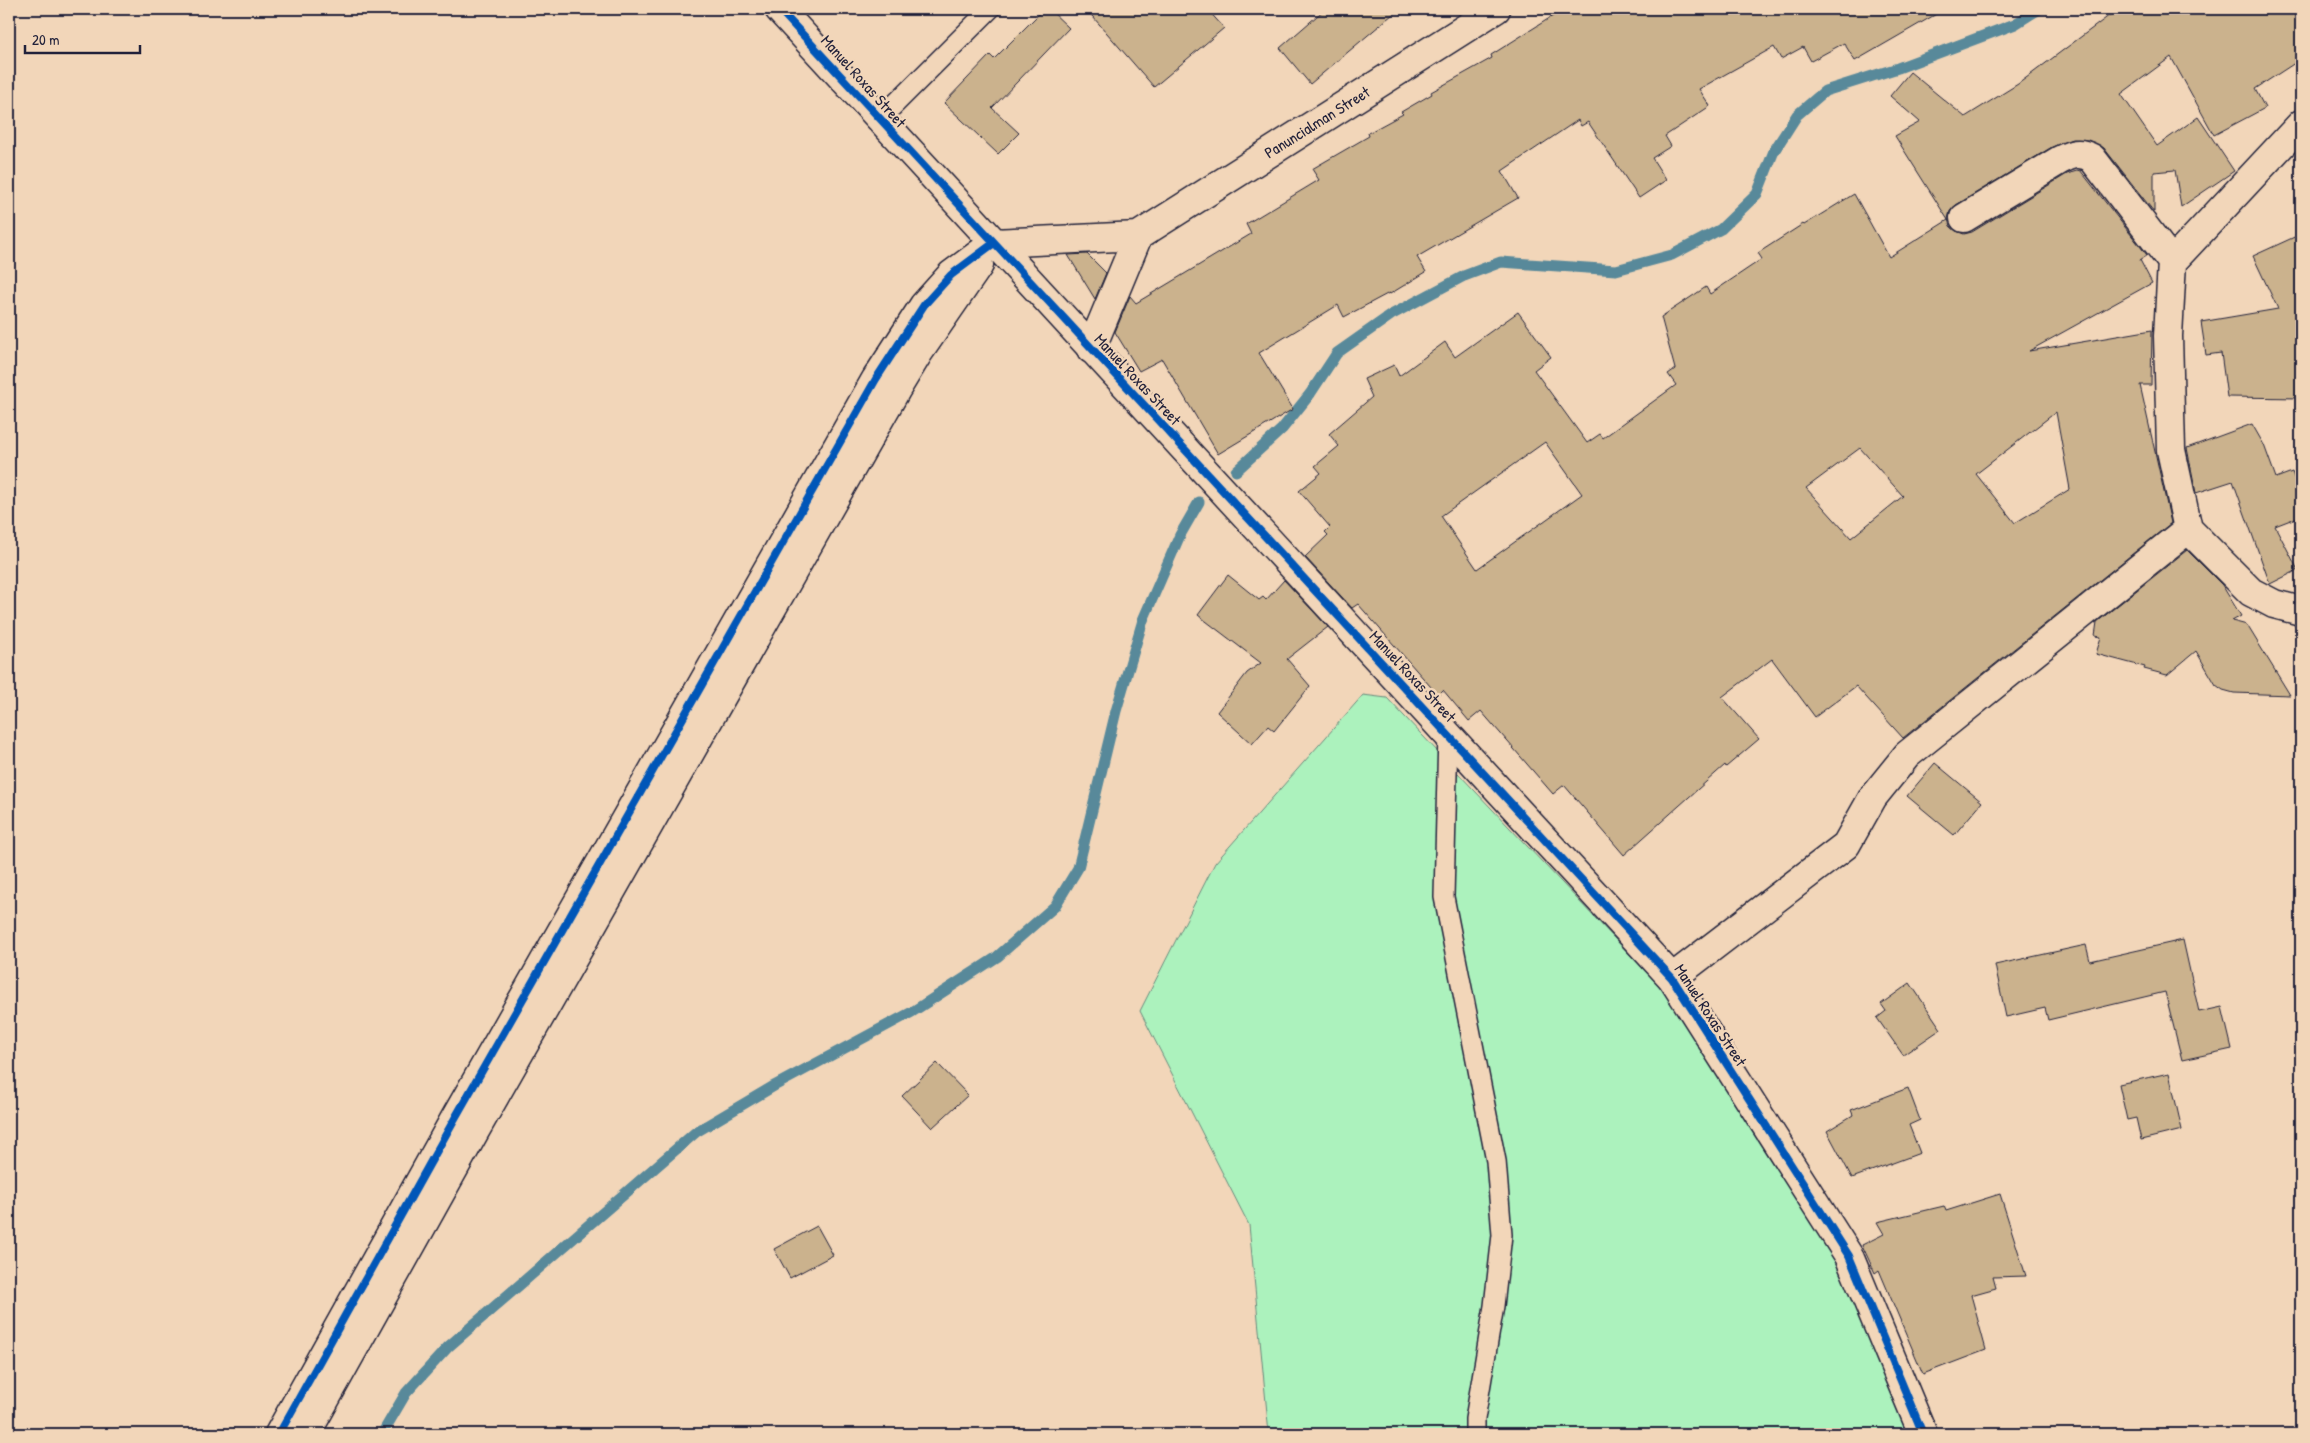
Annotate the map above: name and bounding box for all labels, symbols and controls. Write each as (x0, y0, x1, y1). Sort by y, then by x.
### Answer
scale bar (25, 22, 140, 54)
text: 20 m (32, 29, 59, 50)
street label: Manuel Roxas Street (816, 30, 912, 133)
street label: Panuncialman Street (1260, 80, 1374, 163)
street label: Manuel Roxas Street (1090, 328, 1187, 430)
street label: Manuel Roxas Street (1365, 625, 1462, 727)
street label: Manuel Roxas Street (1670, 960, 1753, 1071)

